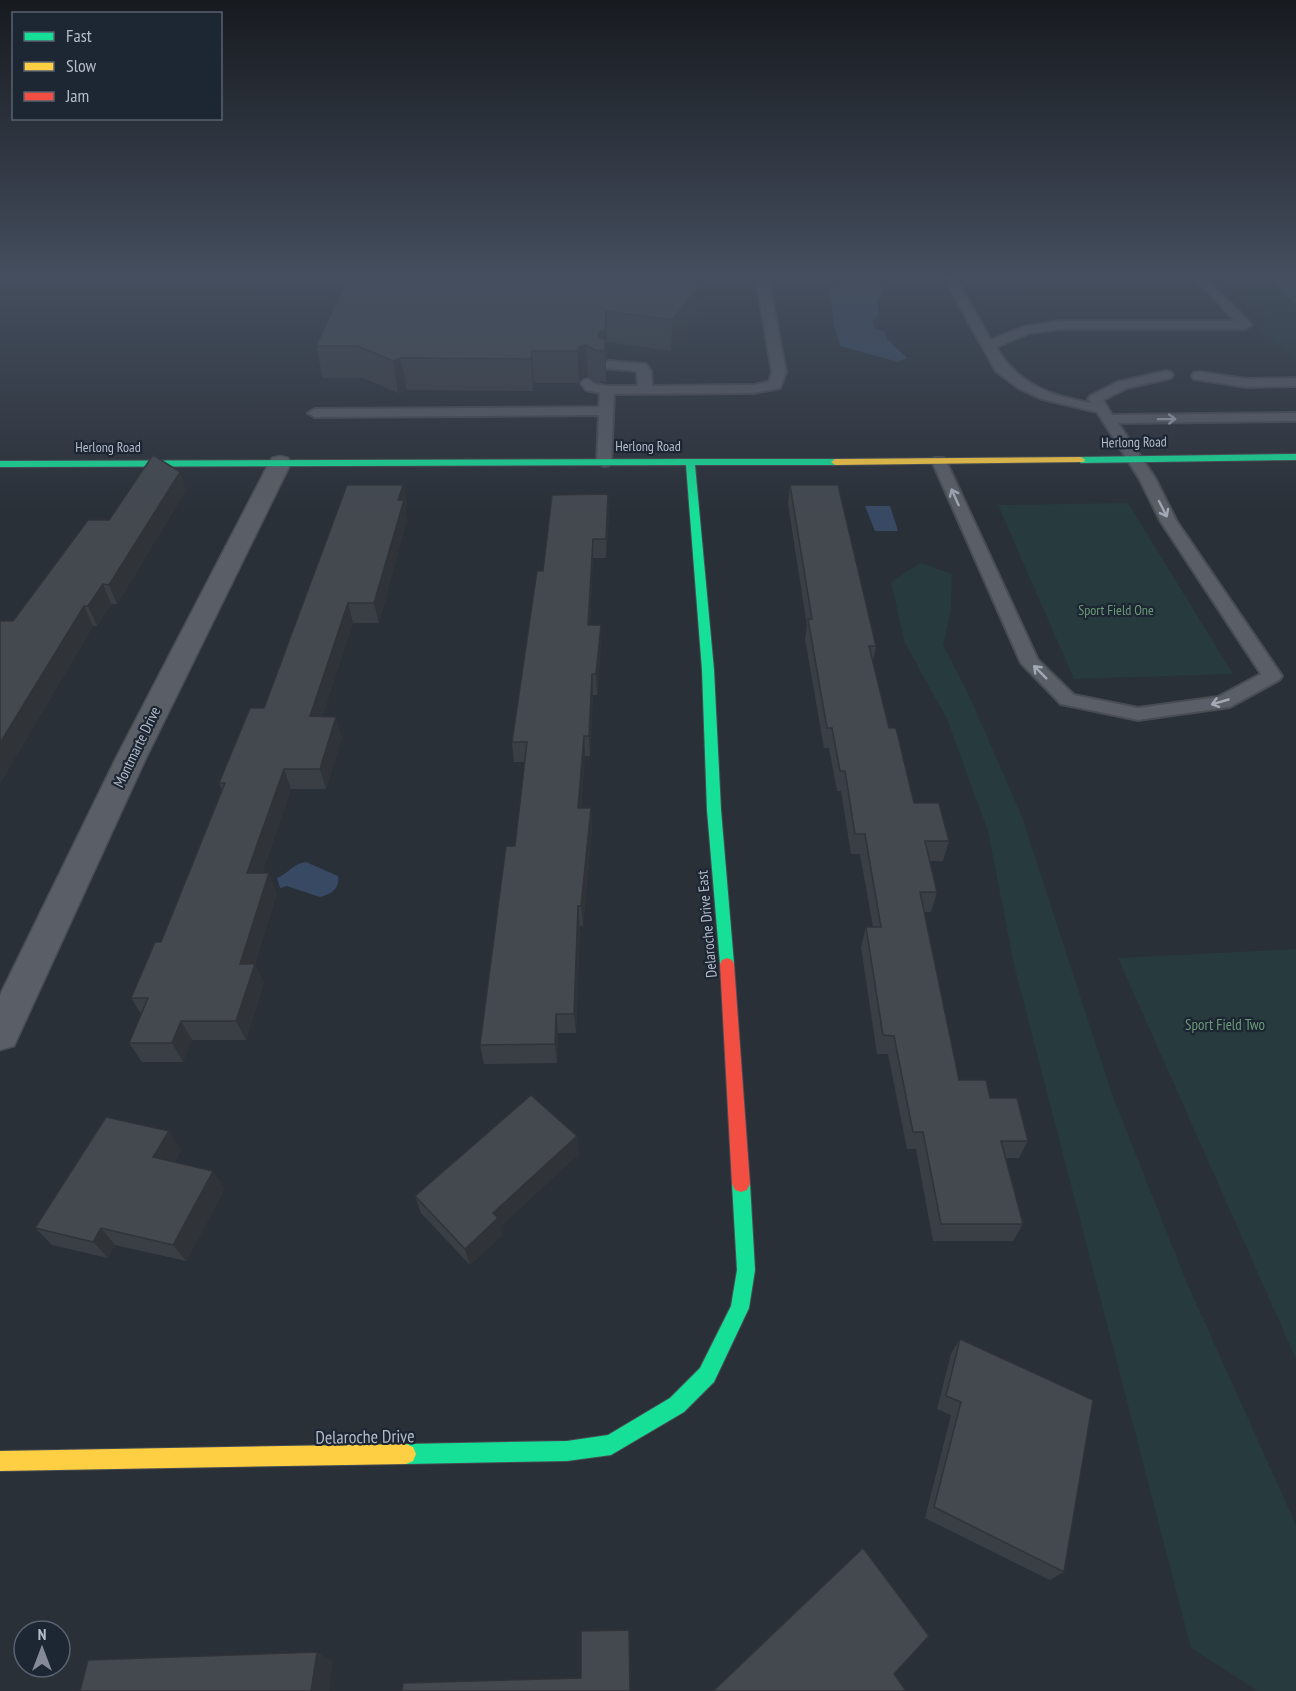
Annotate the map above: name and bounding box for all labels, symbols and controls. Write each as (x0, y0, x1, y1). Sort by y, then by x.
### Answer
legend (12, 12, 222, 120)
text: Fast (66, 24, 92, 47)
text: Slow (66, 54, 97, 77)
text: Jam (65, 84, 89, 107)
one-way arrow (1156, 413, 1176, 425)
street label: Herlong Road (1101, 432, 1167, 452)
street label: Herlong Road (615, 437, 681, 455)
street label: Herlong Road (75, 438, 141, 456)
one-way arrow (949, 489, 961, 507)
one-way arrow (1157, 500, 1169, 518)
park label: Sport Field One (1078, 601, 1154, 619)
one-way arrow (1032, 665, 1047, 679)
one-way arrow (1211, 697, 1230, 708)
street label: Montmarte Drive (109, 703, 164, 790)
street label: Delaroche Drive East (692, 870, 721, 978)
park label: Sport Field Two (1185, 1015, 1265, 1034)
street label: Delaroche Drive (315, 1424, 415, 1449)
north arrow (12, 1619, 72, 1679)
text: N (38, 1624, 46, 1644)

